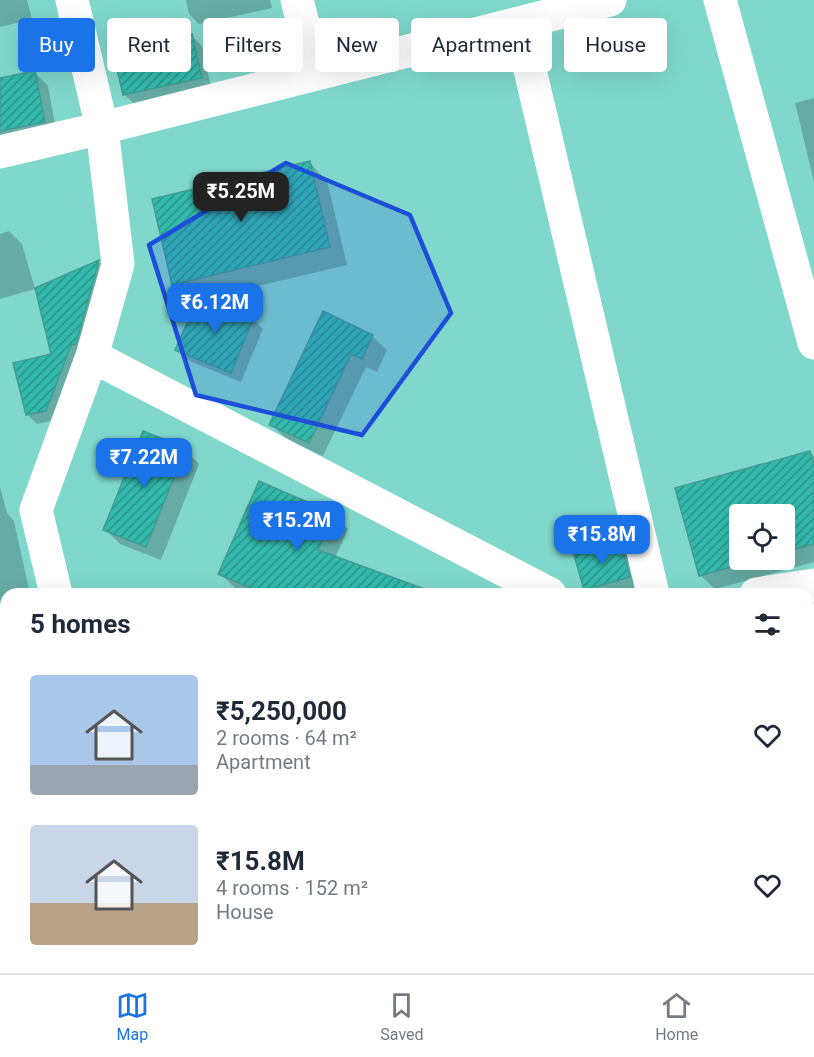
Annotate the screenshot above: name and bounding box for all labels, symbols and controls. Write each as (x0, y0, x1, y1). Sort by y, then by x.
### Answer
chip: Buy (18, 18, 95, 72)
chip: Rent (107, 18, 191, 72)
chip: Filters (203, 18, 303, 72)
chip: New (315, 18, 399, 72)
chip: Apartment (411, 18, 552, 72)
chip: House (564, 18, 667, 72)
pin: ₹5.25M (192, 172, 290, 223)
text: ₹5.25M (207, 179, 275, 203)
pin: ₹6.12M (166, 283, 264, 334)
text: ₹6.12M (181, 290, 249, 314)
pin: ₹7.22M (95, 438, 193, 489)
text: ₹7.22M (110, 445, 178, 469)
pin: ₹15.2M (248, 501, 346, 552)
map controls (729, 504, 795, 570)
button: locate (729, 504, 795, 570)
text: ₹15.2M (263, 508, 331, 532)
pin: ₹15.8M (553, 515, 651, 566)
text: ₹15.8M (568, 522, 636, 546)
icon: filters (751, 608, 784, 641)
text: 5 homes (30, 609, 131, 639)
text: ₹5,250,000 (216, 696, 347, 726)
icon: home (78, 699, 150, 771)
icon: heart (751, 719, 784, 752)
text: 2 rooms · 64 m² (216, 726, 357, 750)
text: Apartment (216, 750, 311, 774)
text: ₹15.8M (216, 846, 305, 876)
icon: home (78, 849, 150, 921)
icon: heart (751, 869, 784, 902)
text: 4 rooms · 152 m² (216, 876, 368, 900)
text: House (216, 900, 274, 924)
tab: Map (116, 989, 149, 1044)
tab: Saved (380, 989, 424, 1044)
tab: Home (655, 989, 698, 1044)

